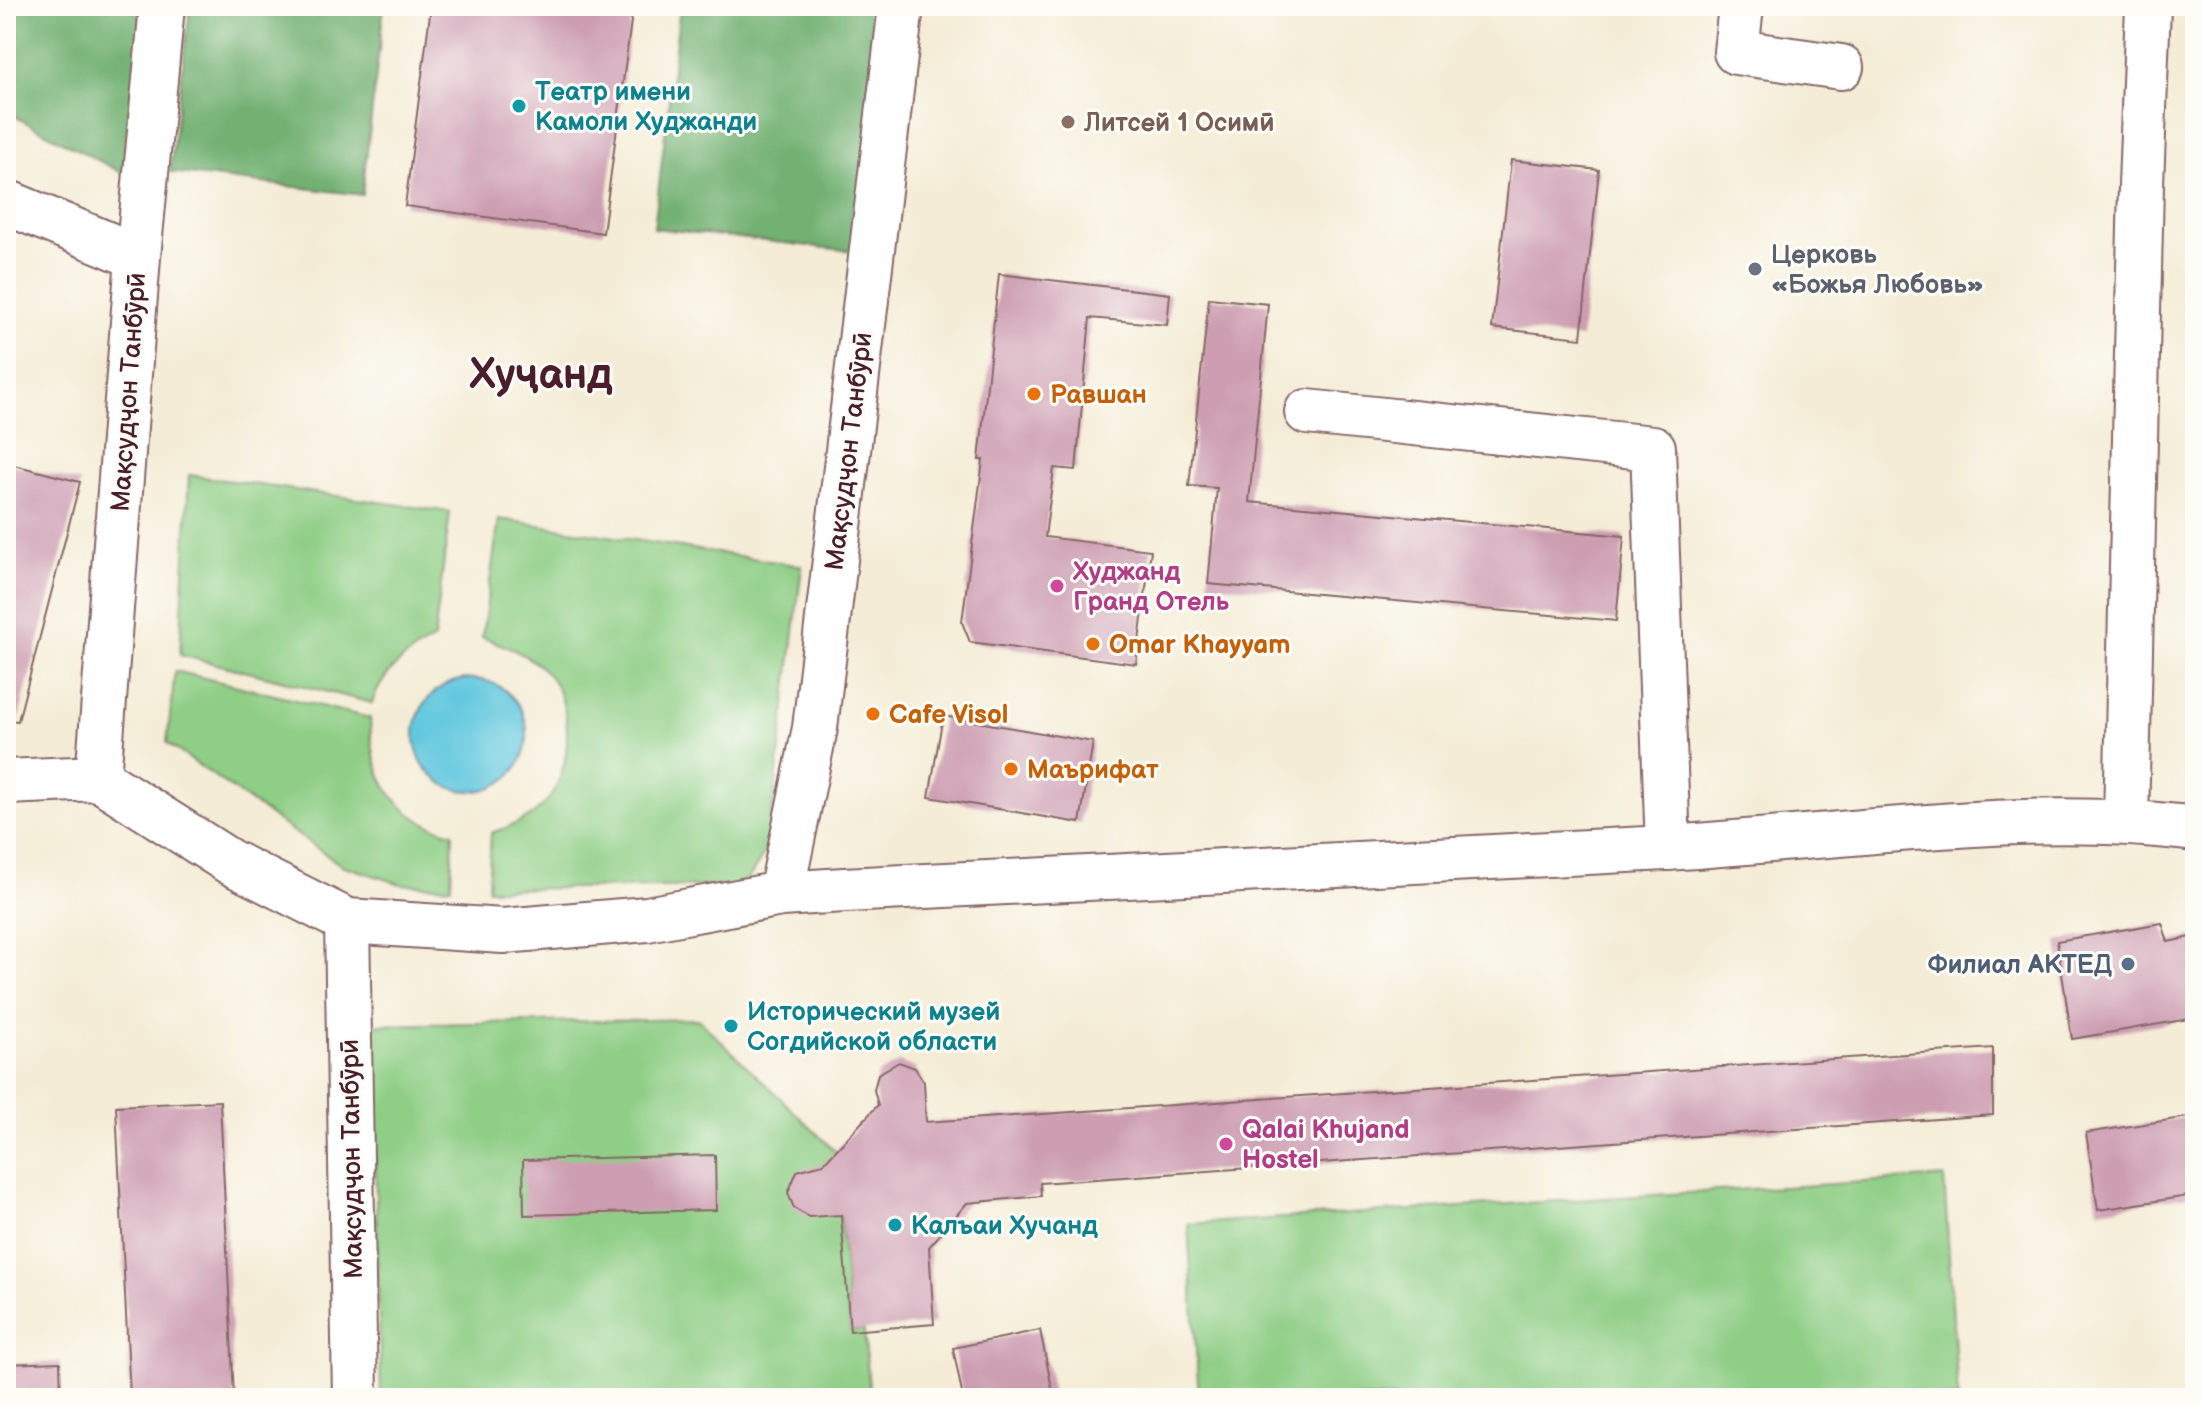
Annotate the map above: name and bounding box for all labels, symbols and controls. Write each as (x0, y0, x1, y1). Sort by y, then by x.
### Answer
place label: Театр имени Камоли Худжанди (535, 77, 757, 138)
marker: Театр имени Камоли Худжанди (510, 97, 528, 115)
place label: Литсей 1 Осимӣ (1083, 108, 1274, 139)
marker: Литсей 1 Осимӣ (1059, 113, 1077, 131)
place label: Церковь «Божья Любовь» (1771, 240, 1984, 301)
marker: Церковь «Божья Любовь» (1746, 260, 1764, 278)
street label: Мақсудҷон Танбӯрӣ (106, 271, 153, 513)
street label: Мақсудҷон Танбӯрӣ (819, 330, 879, 572)
district label: Хуҷанд (469, 350, 613, 401)
place label: Равшан (1050, 380, 1147, 411)
marker: Равшан (1025, 385, 1043, 403)
place label: Худжанд Гранд Отель (1072, 557, 1230, 618)
marker: Худжанд Гранд Отель (1048, 577, 1066, 595)
place label: Omar Khayyam (1109, 630, 1290, 661)
marker: Omar Khayyam (1084, 635, 1102, 653)
place label: Cafe Visol (889, 700, 1008, 731)
marker: Cafe Visol (864, 705, 882, 723)
place label: Маърифат (1027, 755, 1159, 786)
marker: Маърифат (1002, 760, 1020, 778)
place label: Филиал AКТЕД (1928, 950, 2112, 981)
marker: Филиал AКТЕД (2119, 955, 2137, 973)
place label: Исторический музей Согдийской области (747, 997, 1000, 1058)
marker: Исторический музей Согдийской области (722, 1017, 740, 1035)
street label: Мақсудҷон Танбӯрӣ (335, 1039, 370, 1279)
place label: Qalai Khujand Hostel (1242, 1115, 1409, 1176)
marker: Qalai Khujand Hostel (1217, 1135, 1235, 1153)
place label: Калъаи Хучанд (911, 1211, 1098, 1242)
marker: Калъаи Хучанд (886, 1216, 904, 1234)

